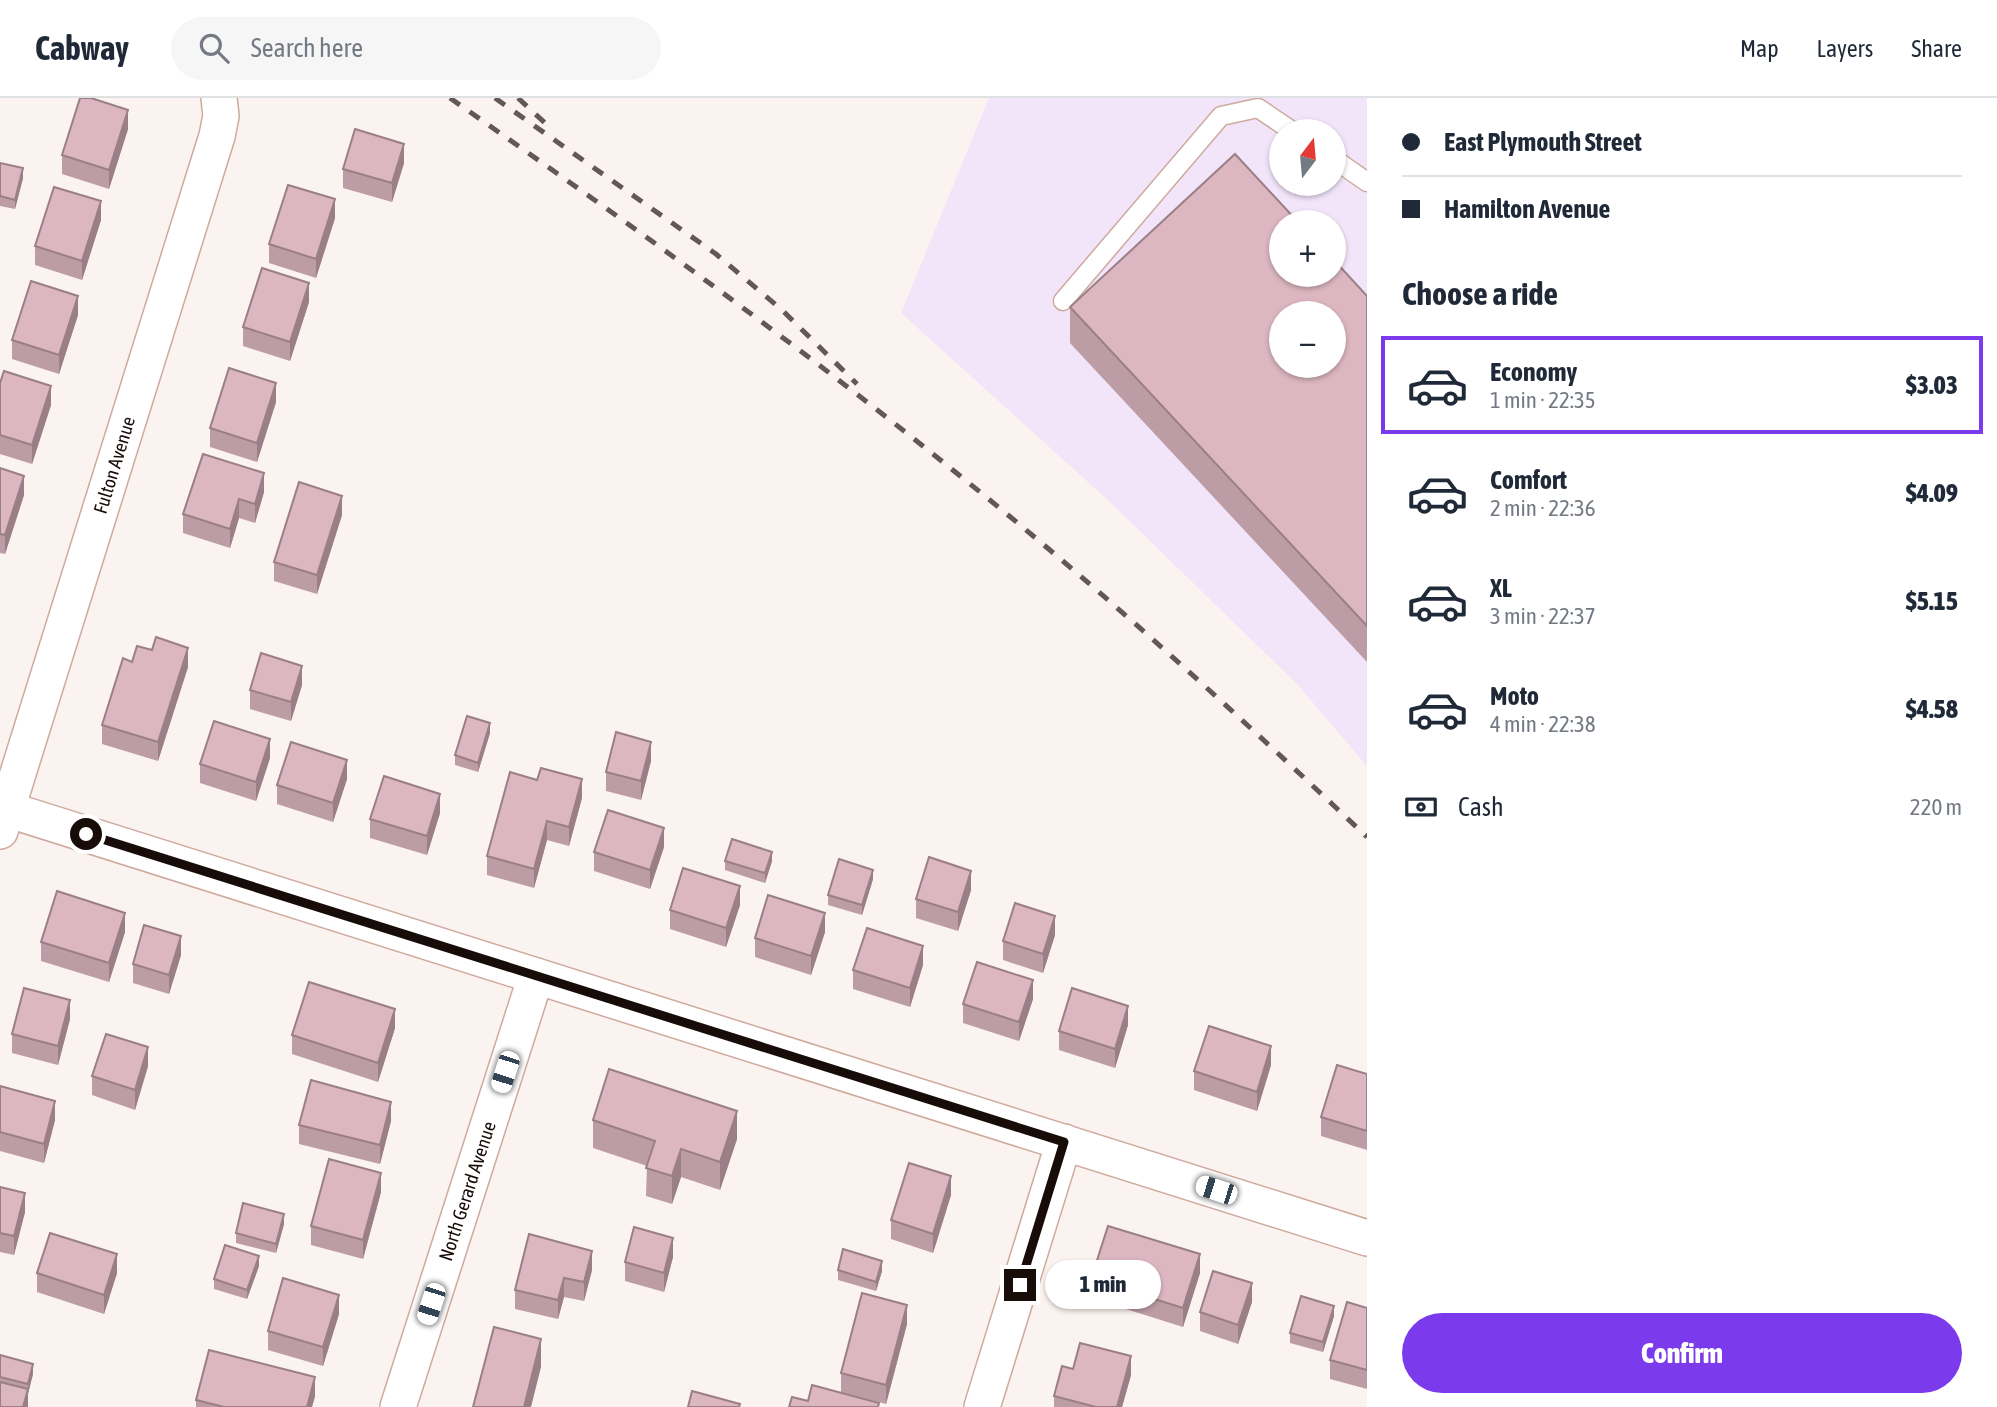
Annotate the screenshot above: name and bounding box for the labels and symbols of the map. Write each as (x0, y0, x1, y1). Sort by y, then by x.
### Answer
north arrow (1269, 119, 1346, 196)
street label: Fulton Avenue (89, 414, 139, 516)
route start (70, 818, 102, 850)
car (489, 1049, 522, 1095)
street label: North Gerard Avenue (434, 1118, 500, 1264)
car (1193, 1174, 1240, 1206)
callout: 1 min (1044, 1260, 1160, 1310)
route end (1004, 1269, 1036, 1301)
car (415, 1281, 448, 1327)

